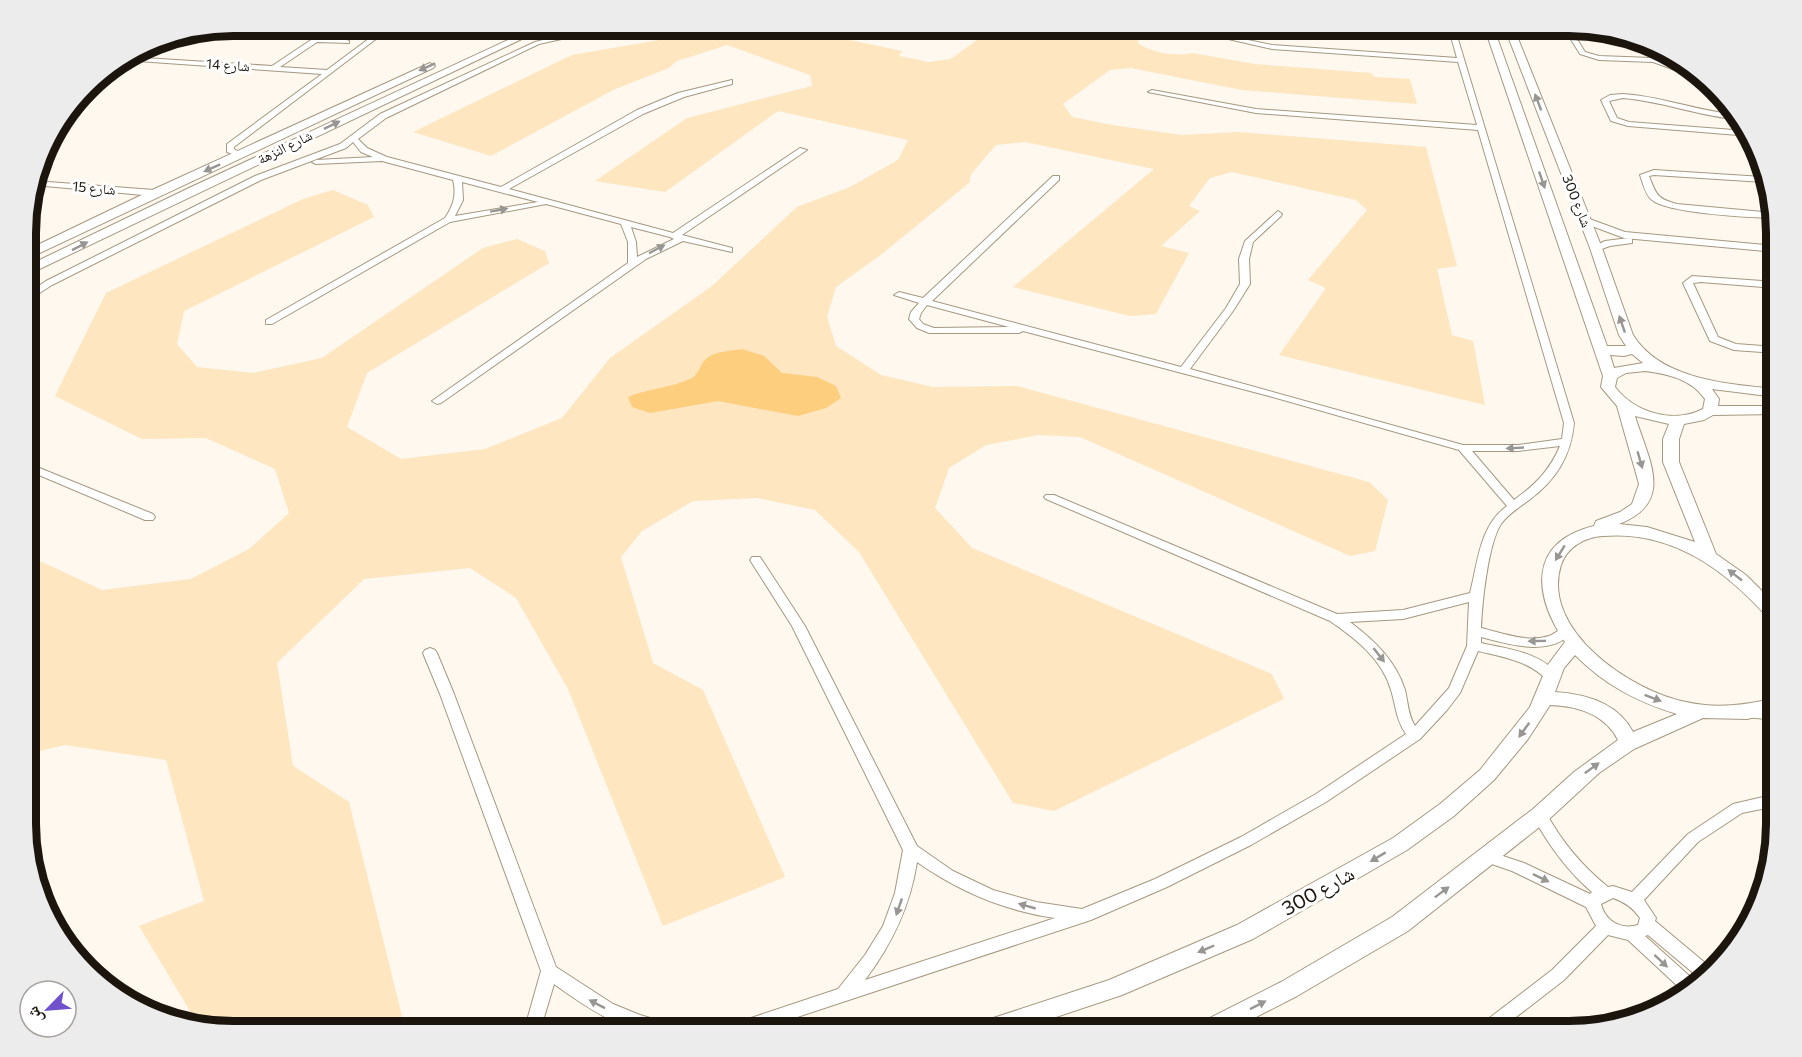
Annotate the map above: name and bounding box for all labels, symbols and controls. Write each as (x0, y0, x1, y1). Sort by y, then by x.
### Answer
street label: شارع 14 (206, 54, 250, 76)
one-way arrow (418, 63, 435, 72)
one-way arrow (1533, 93, 1543, 111)
one-way arrow (323, 120, 340, 129)
street label: شارع النزهة (255, 126, 316, 169)
one-way arrow (203, 164, 221, 173)
one-way arrow (1537, 171, 1547, 189)
street label: شارع 300 (1557, 172, 1596, 231)
street label: شارع 15 (72, 177, 116, 200)
one-way arrow (490, 205, 509, 214)
one-way arrow (72, 241, 89, 250)
one-way arrow (648, 244, 665, 254)
one-way arrow (1616, 315, 1626, 333)
one-way arrow (1506, 444, 1525, 453)
one-way arrow (1636, 451, 1645, 469)
one-way arrow (1554, 545, 1565, 562)
one-way arrow (1727, 570, 1742, 582)
one-way arrow (1527, 636, 1546, 646)
one-way arrow (1372, 648, 1384, 663)
one-way arrow (1644, 694, 1662, 703)
one-way arrow (1518, 721, 1530, 737)
one-way arrow (1584, 762, 1600, 775)
one-way arrow (1369, 852, 1386, 862)
street label: شارع 300 (1277, 860, 1359, 922)
one-way arrow (1533, 873, 1550, 883)
one-way arrow (1433, 886, 1449, 898)
one-way arrow (894, 898, 904, 916)
one-way arrow (1018, 901, 1036, 910)
one-way arrow (1198, 944, 1215, 953)
one-way arrow (1654, 953, 1668, 967)
north arrow (18, 979, 78, 1039)
one-way arrow (589, 999, 606, 1009)
one-way arrow (1249, 1000, 1266, 1009)
text: ش (22, 1003, 47, 1027)

